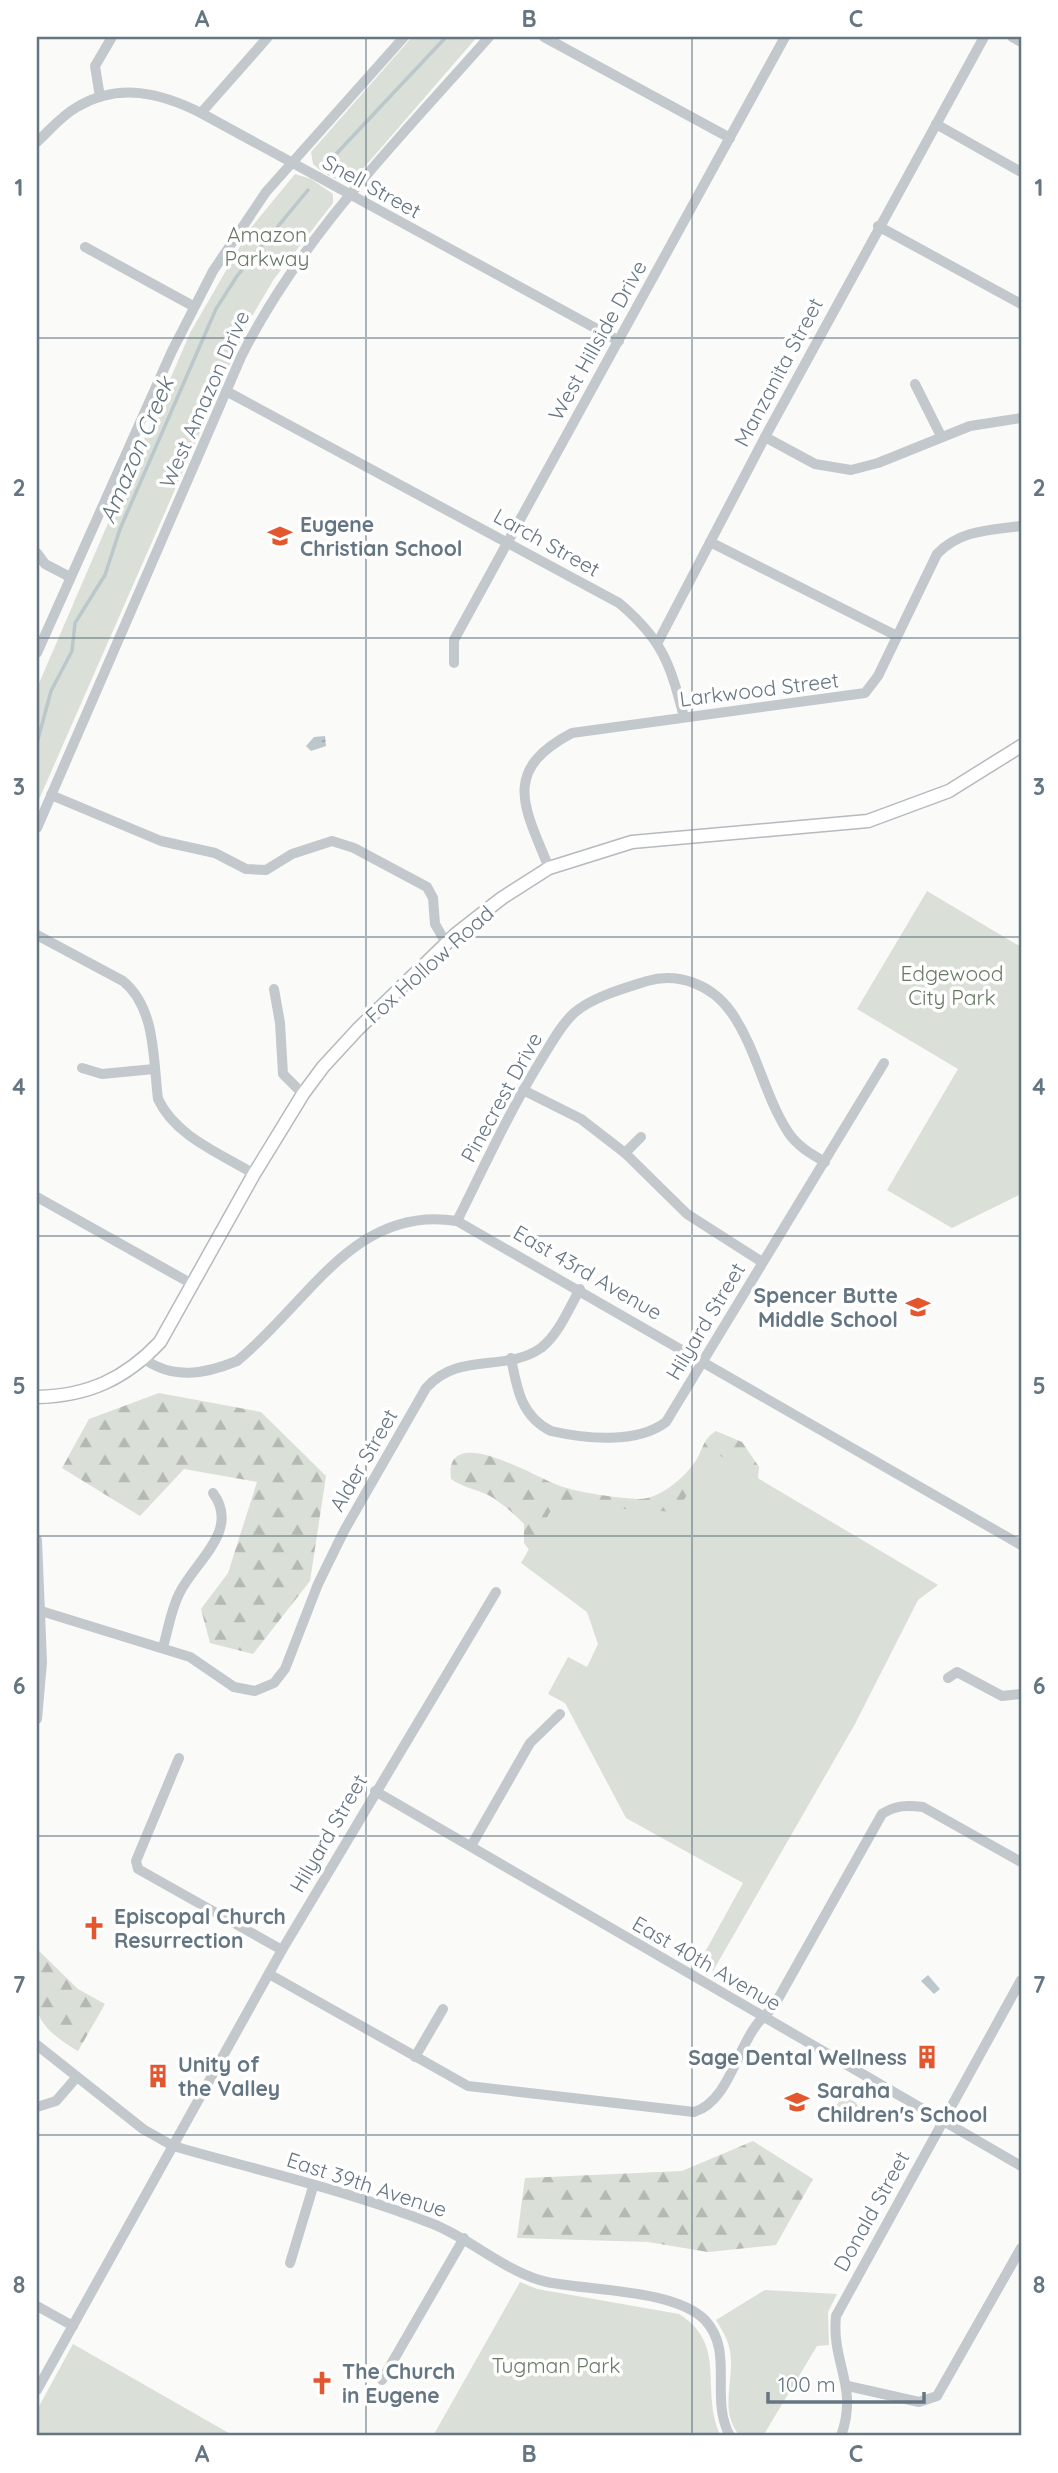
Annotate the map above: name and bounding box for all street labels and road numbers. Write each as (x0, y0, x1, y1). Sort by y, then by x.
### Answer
street label: Snell Street (318, 148, 426, 224)
street label: West Hillside Drive (542, 255, 652, 425)
street label: Manzanita Street (728, 293, 828, 451)
street label: West Amazon Drive (153, 306, 255, 492)
street label: Larch Street (489, 502, 605, 582)
street label: Larkwood Street (678, 666, 840, 712)
street label: Fox Hollow Road (360, 900, 498, 1028)
street label: Pinecrest Drive (455, 1027, 547, 1167)
street label: East 43rd Avenue (509, 1219, 667, 1325)
street label: Hilyard Street (660, 1258, 750, 1384)
street label: Alder Street (323, 1404, 403, 1516)
street label: Hilyard Street (284, 1769, 372, 1897)
street label: East 40th Avenue (628, 1910, 786, 2016)
street label: East 39th Avenue (284, 2146, 450, 2222)
street label: Donald Street (827, 2146, 915, 2276)

